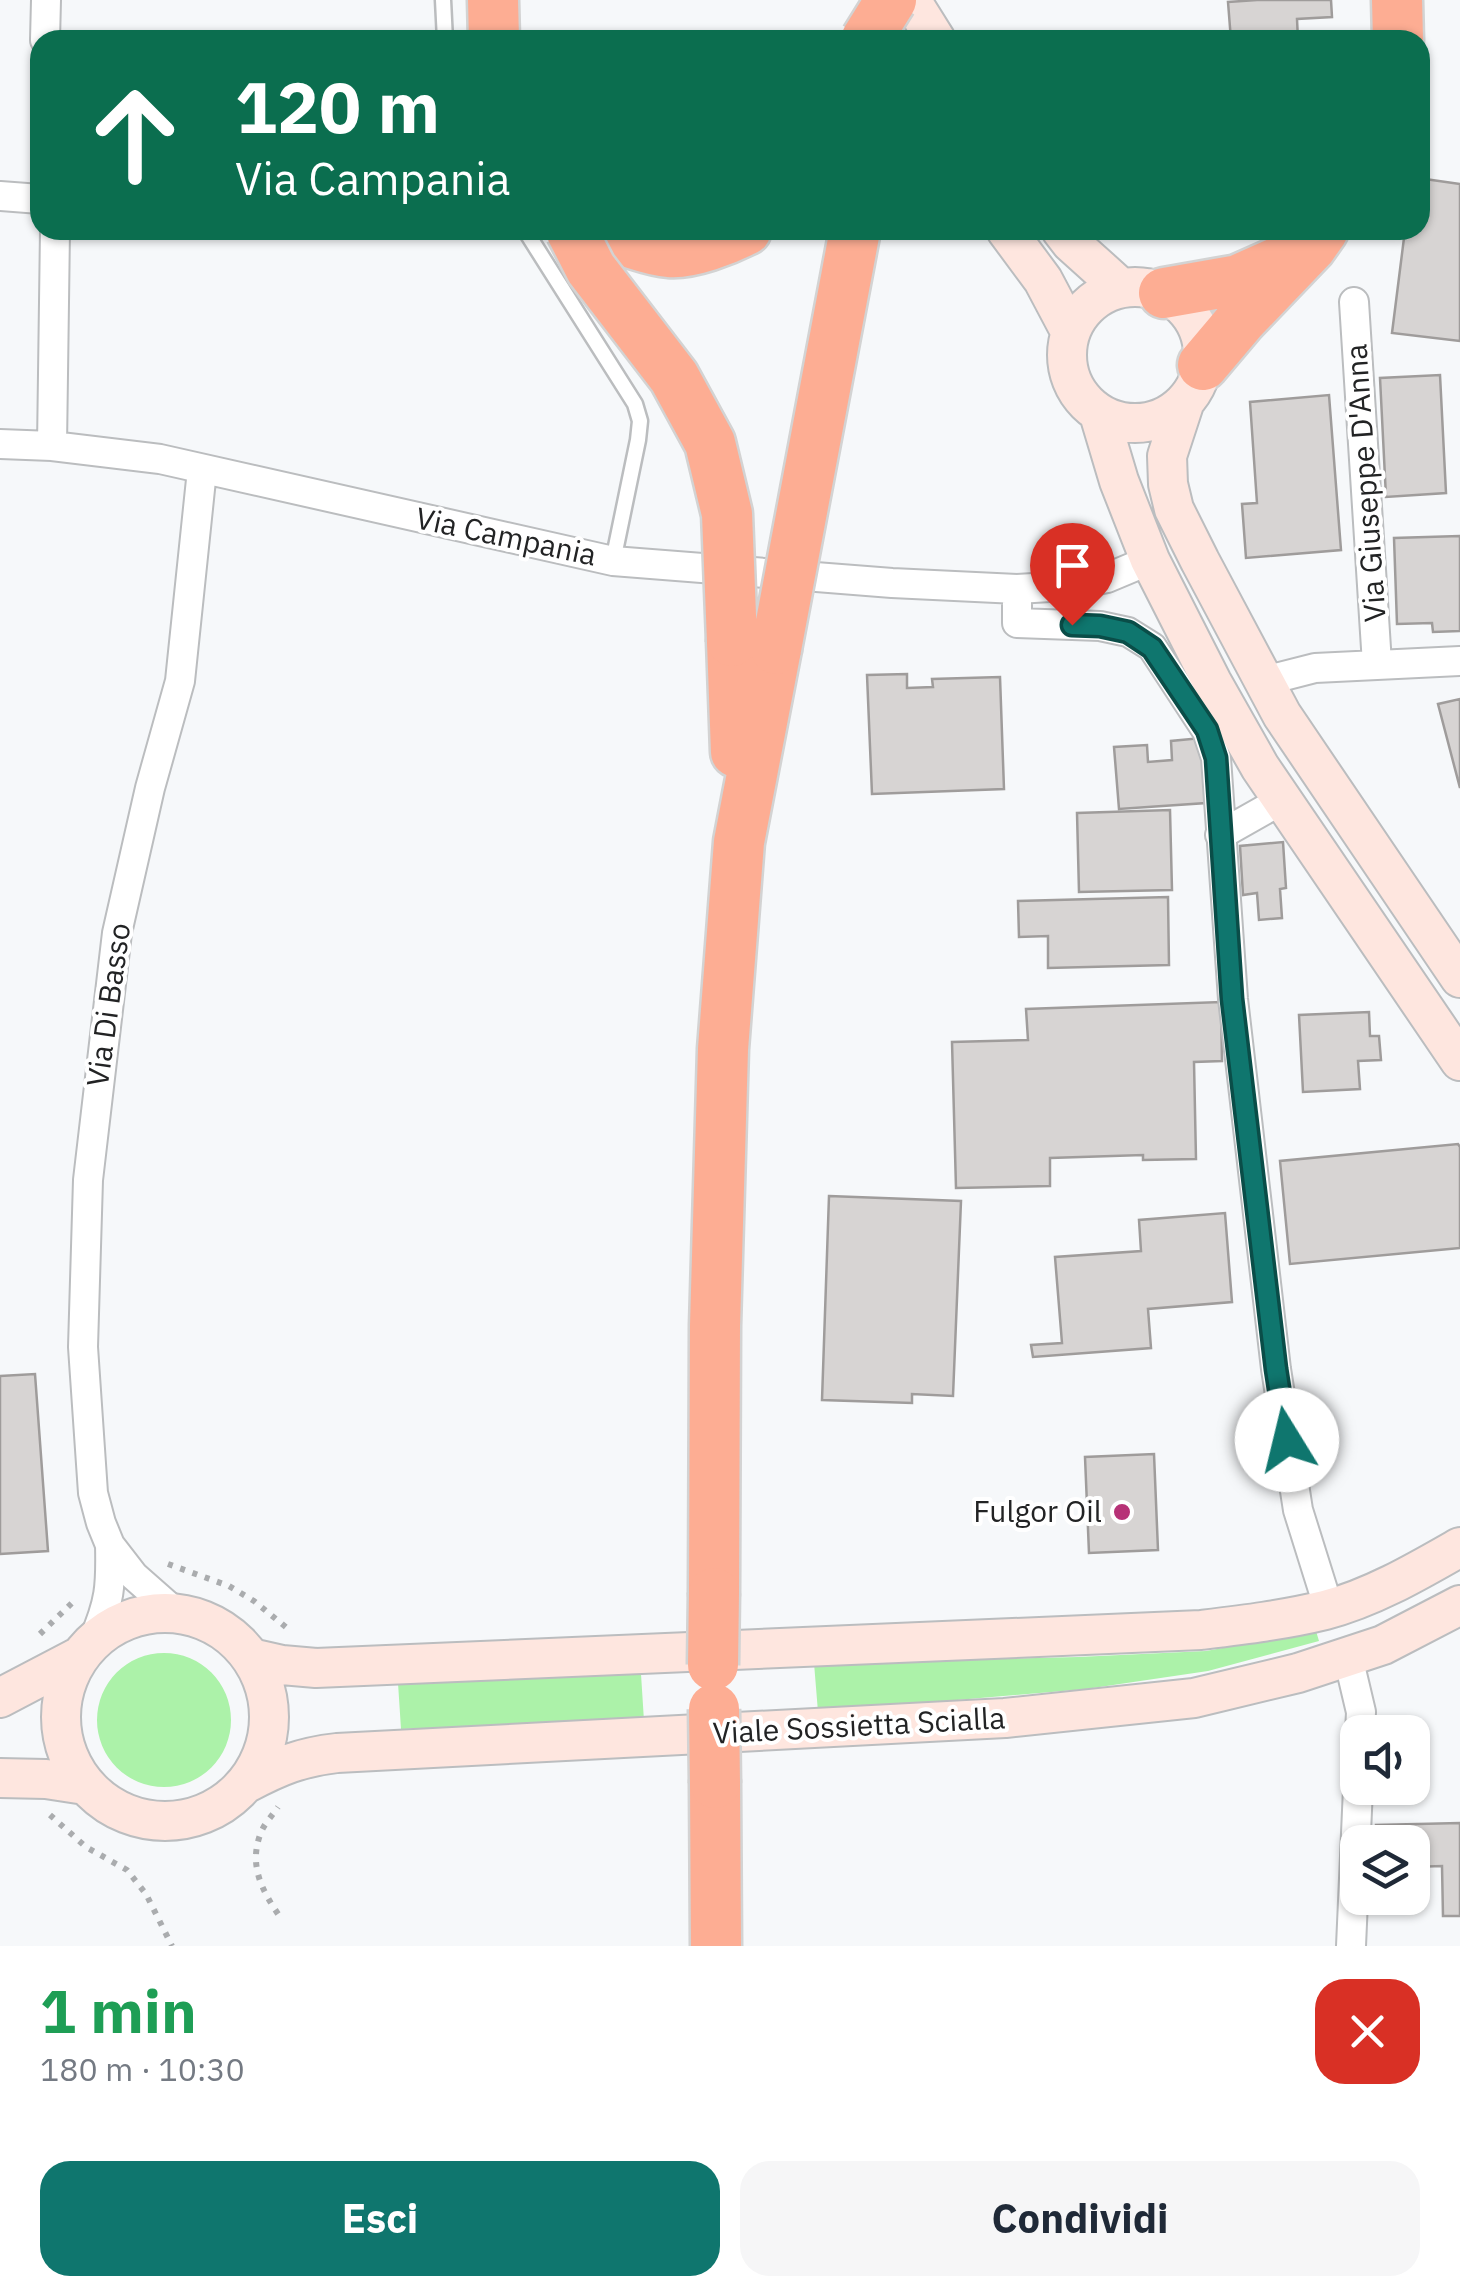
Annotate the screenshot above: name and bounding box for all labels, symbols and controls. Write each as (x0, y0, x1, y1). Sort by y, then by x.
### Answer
text: 120 m (235, 61, 440, 152)
icon: ahead (70, 70, 200, 200)
text: Via Campania (235, 149, 511, 207)
street label: Via Giuseppe D'Anna (1335, 343, 1394, 623)
street label: Via Campania (412, 497, 600, 574)
pin (1030, 523, 1115, 626)
icon: arrive (1045, 538, 1100, 593)
street label: Via Di Basso (77, 920, 138, 1089)
position arrow (1235, 1388, 1339, 1492)
place label: Fulgor Oil (973, 1491, 1102, 1530)
marker: Fulgor Oil (1111, 1501, 1133, 1523)
street label: Viale Sossietta Scialla (712, 1697, 1006, 1752)
map controls (1340, 1715, 1430, 1915)
button: sound (1340, 1715, 1430, 1805)
button: layers (1340, 1825, 1430, 1915)
text: 1 min (40, 1971, 197, 2050)
button: close (1315, 1979, 1420, 2084)
text: 180 m · 10:30 (40, 2048, 245, 2090)
button: Esci (40, 2161, 720, 2276)
button: Condividi (740, 2161, 1420, 2276)

